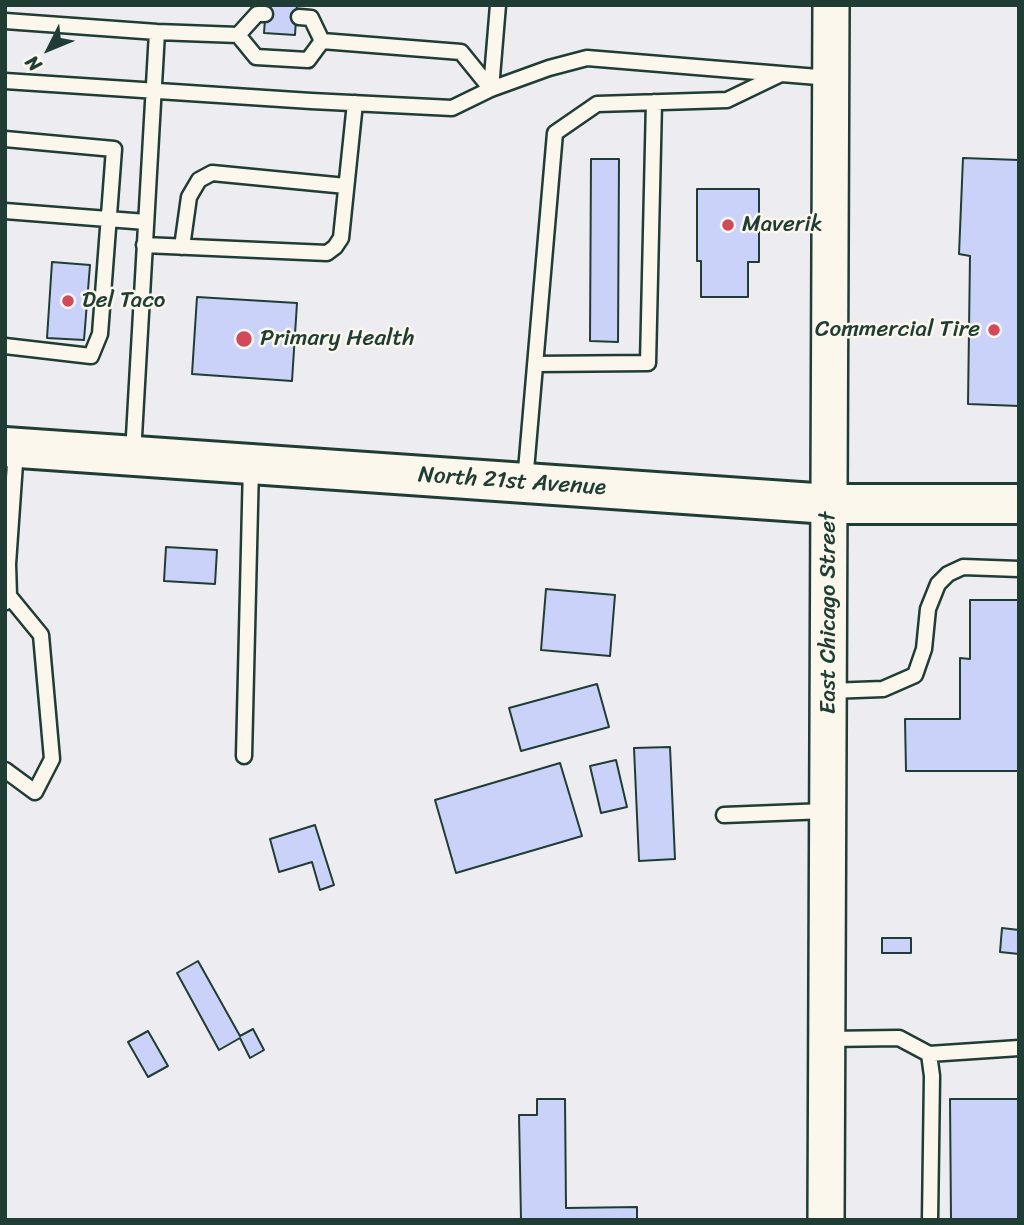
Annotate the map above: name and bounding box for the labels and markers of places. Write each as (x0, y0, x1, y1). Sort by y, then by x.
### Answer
place label: Maverik (742, 211, 823, 239)
marker: Maverik (720, 217, 736, 233)
place label: Del Taco (82, 287, 166, 315)
marker: Del Taco (60, 293, 76, 309)
place label: Commercial Tire (815, 316, 980, 344)
marker: Commercial Tire (986, 322, 1002, 338)
place label: Primary Health (260, 325, 415, 353)
marker: Primary Health (234, 329, 254, 349)

